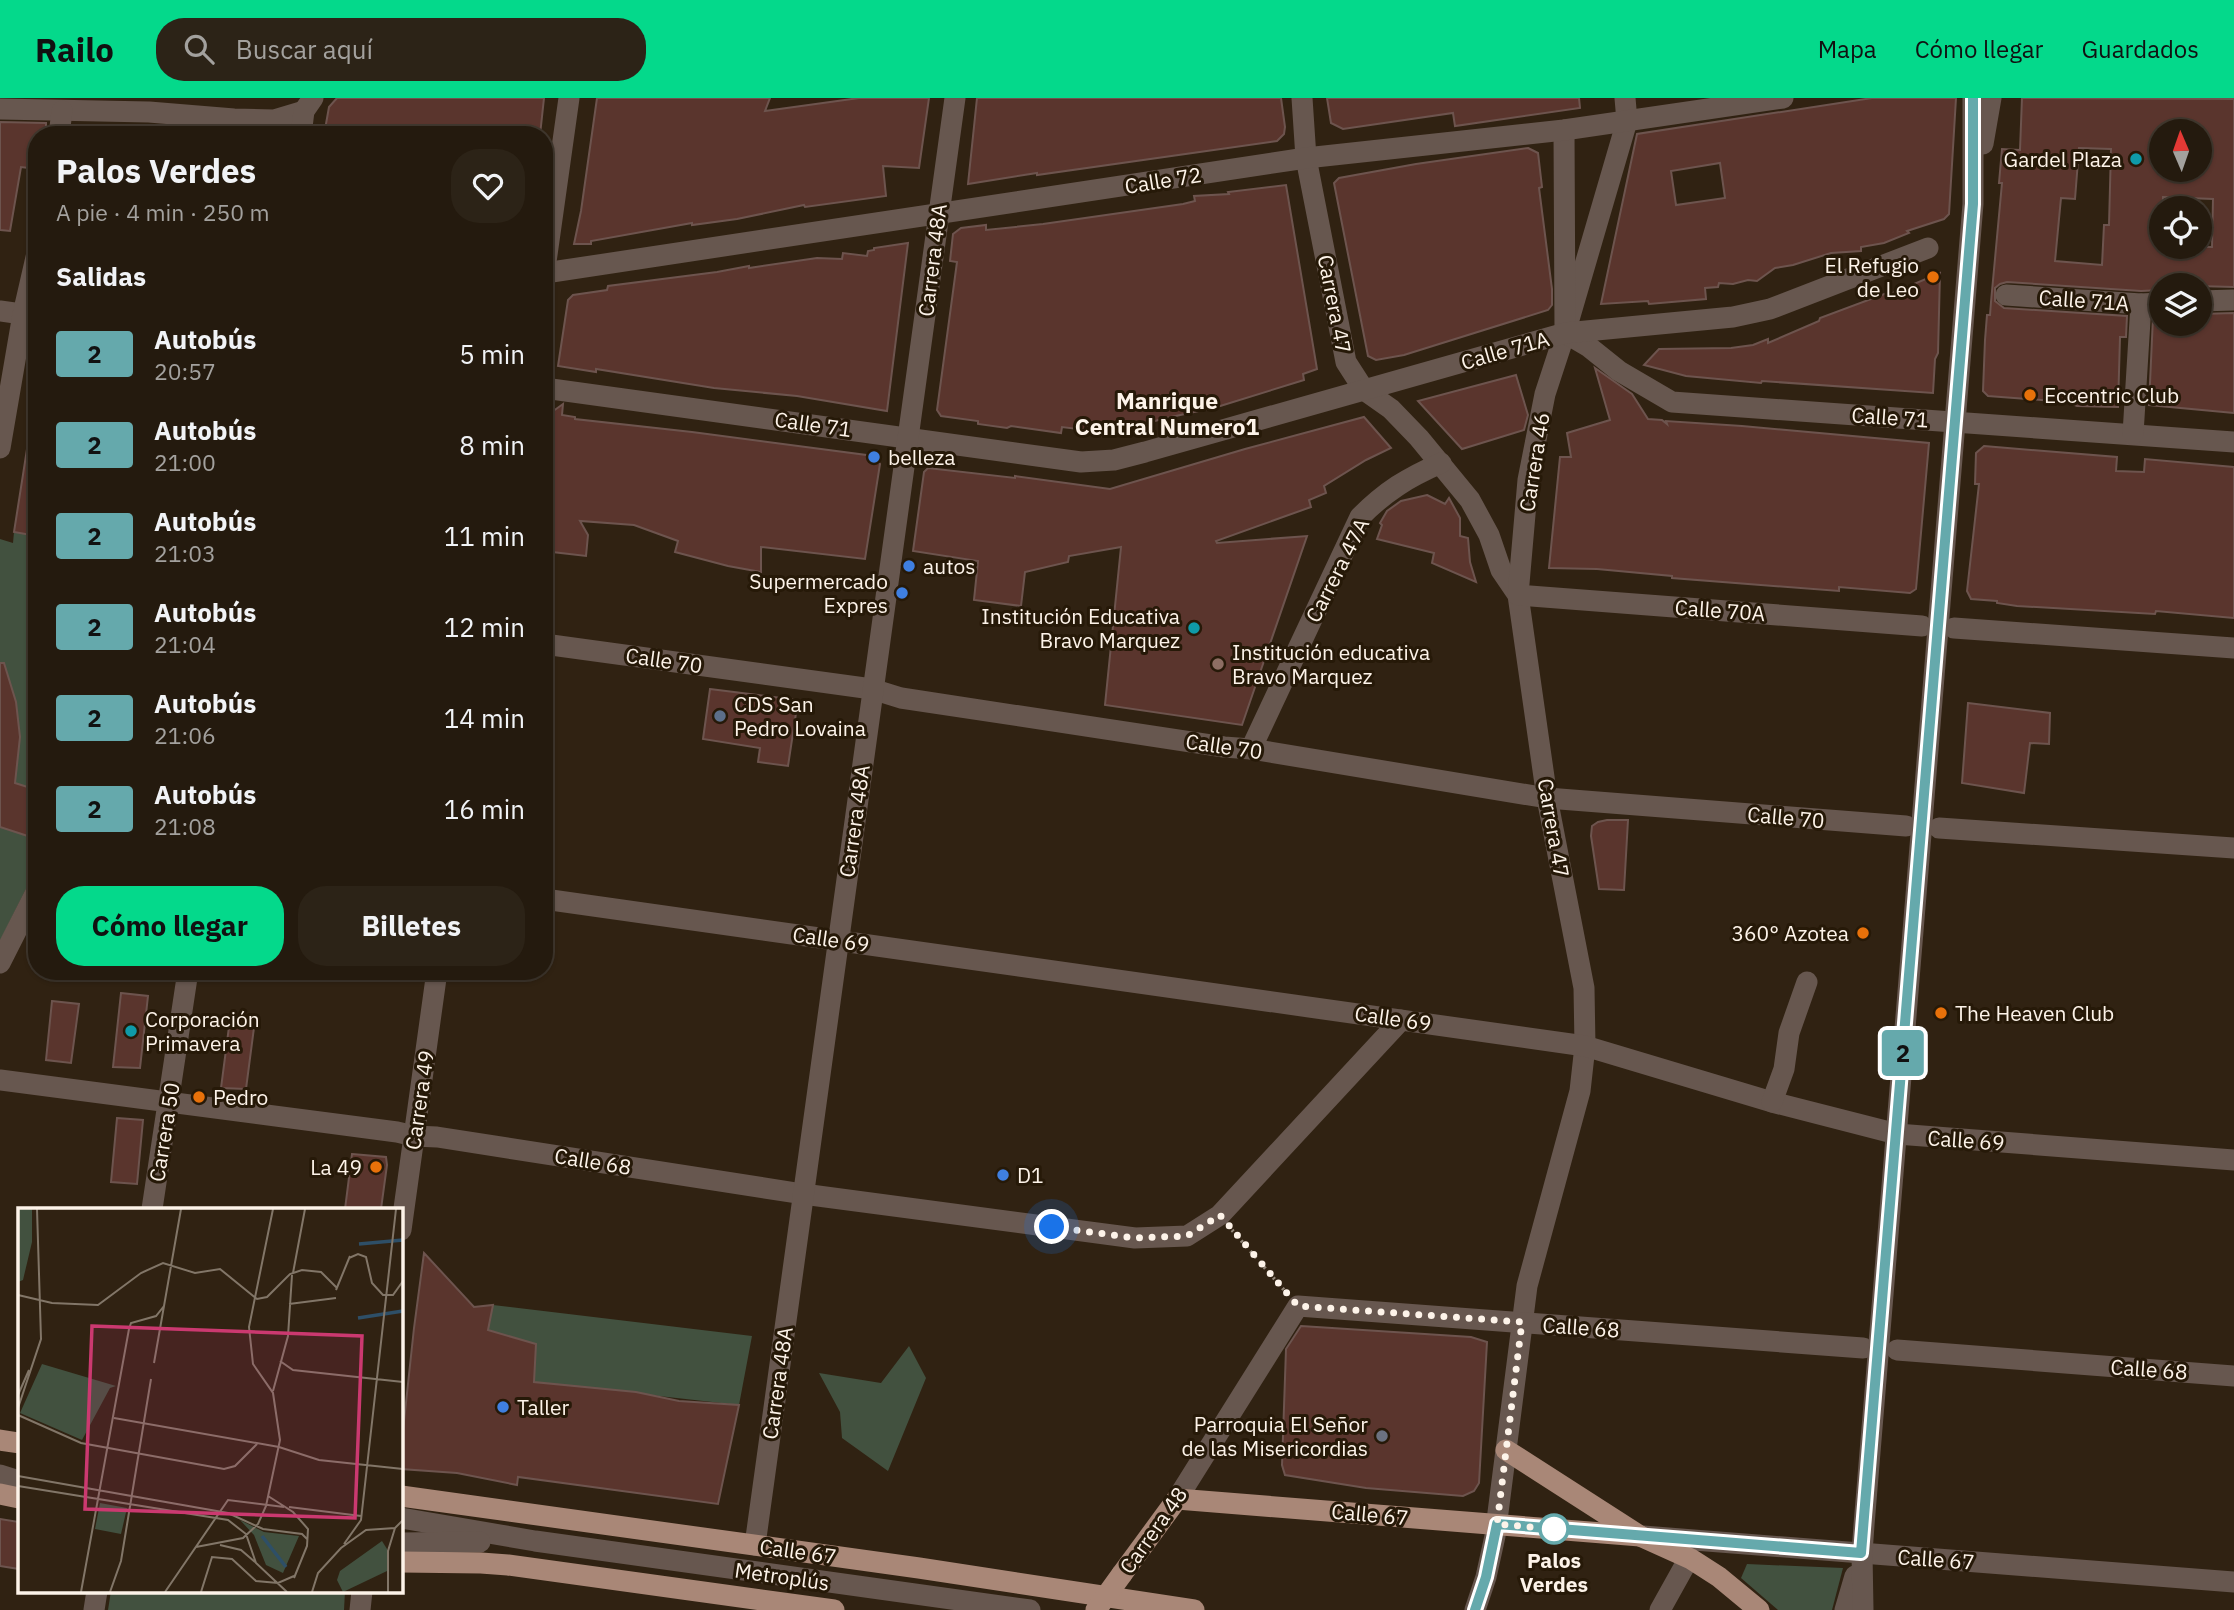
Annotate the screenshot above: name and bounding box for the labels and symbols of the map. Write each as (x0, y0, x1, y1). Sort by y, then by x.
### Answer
north arrow (2149, 119, 2212, 182)
place label: Gardel Plaza (2004, 145, 2122, 173)
marker: Gardel Plaza (2128, 151, 2144, 167)
street label: Calle 72 (1123, 160, 1203, 200)
street label: Carrera 48A (911, 202, 953, 318)
place label: El Refugio de Leo (1825, 251, 1919, 303)
street label: Carrera 47 (1312, 252, 1358, 356)
marker: El Refugio de Leo (1925, 269, 1941, 285)
street label: Calle 71A (2038, 283, 2130, 317)
street label: Calle 71A (1458, 324, 1552, 376)
place label: Eccentric Club (2044, 381, 2179, 409)
district label: Manrique Central Numero1 (1075, 385, 1260, 441)
marker: Eccentric Club (2022, 387, 2038, 403)
street label: Calle 71 (1850, 400, 1930, 434)
street label: Calle 71 (773, 405, 853, 443)
street label: Carrera 46 (1512, 410, 1556, 514)
place label: belleza (888, 443, 955, 471)
marker: belleza (866, 449, 882, 465)
street label: Carrera 47A (1299, 513, 1375, 627)
place label: autos (923, 552, 975, 580)
marker: autos (901, 558, 917, 574)
place label: Supermercado Expres (749, 567, 888, 619)
marker: Supermercado Expres (894, 585, 910, 601)
street label: Calle 70A (1674, 593, 1766, 627)
place label: Institución Educativa Bravo Marquez (981, 602, 1180, 654)
marker: Institución Educativa Bravo Marquez (1186, 620, 1202, 636)
place label: Institución educativa Bravo Marquez (1232, 638, 1430, 690)
street label: Calle 70 (624, 641, 704, 679)
marker: Institución educativa Bravo Marquez (1210, 656, 1226, 672)
place label: CDS San Pedro Lovaina (734, 690, 866, 742)
marker: CDS San Pedro Lovaina (712, 708, 728, 724)
street label: Calle 70 (1184, 727, 1264, 765)
street label: Carrera 48A (832, 763, 876, 879)
street label: Carrera 47 (1532, 776, 1576, 880)
street label: Calle 70 (1746, 800, 1826, 834)
place label: 360° Azotea (1731, 919, 1849, 947)
street label: Calle 69 (791, 920, 871, 958)
marker: 360° Azotea (1855, 925, 1871, 941)
street label: Calle 69 (1353, 999, 1433, 1037)
place label: The Heaven Club (1955, 999, 2114, 1027)
place label: Corporación Primavera (145, 1005, 260, 1057)
marker: The Heaven Club (1933, 1005, 1949, 1021)
marker: Corporación Primavera (123, 1023, 139, 1039)
line badge: 2 (1880, 1030, 1926, 1076)
street label: Carrera 49 (398, 1048, 440, 1152)
street label: Carrera 50 (142, 1080, 186, 1184)
place label: Pedro (213, 1083, 268, 1111)
marker: Pedro (191, 1089, 207, 1105)
street label: Calle 69 (1926, 1123, 2006, 1157)
street label: Calle 68 (553, 1141, 633, 1181)
place label: La 49 (310, 1153, 362, 1181)
marker: La 49 (368, 1159, 384, 1175)
place label: D1 (1017, 1161, 1044, 1189)
marker: D1 (995, 1167, 1011, 1183)
inset map (18, 1208, 402, 1592)
your location (1034, 1209, 1069, 1244)
street label: Calle 68 (1541, 1310, 1621, 1344)
street label: Carrera 48A (755, 1325, 799, 1441)
street label: Calle 68 (2109, 1352, 2189, 1386)
place label: Taller (517, 1393, 570, 1421)
marker: Taller (495, 1399, 511, 1415)
place label: Parroquia El Señor de las Misericordias (1182, 1410, 1368, 1462)
marker: Parroquia El Señor de las Misericordias (1374, 1428, 1390, 1444)
street label: Carrera 48 (1113, 1481, 1193, 1579)
street label: Calle 67 (1330, 1497, 1410, 1531)
marker: Palos Verdes (1539, 1514, 1569, 1544)
street label: Calle 67 (758, 1532, 838, 1570)
street label: Calle 67 (1896, 1542, 1976, 1576)
place label: Palos Verdes (1520, 1546, 1588, 1598)
street label: Metroplús (733, 1555, 831, 1597)

